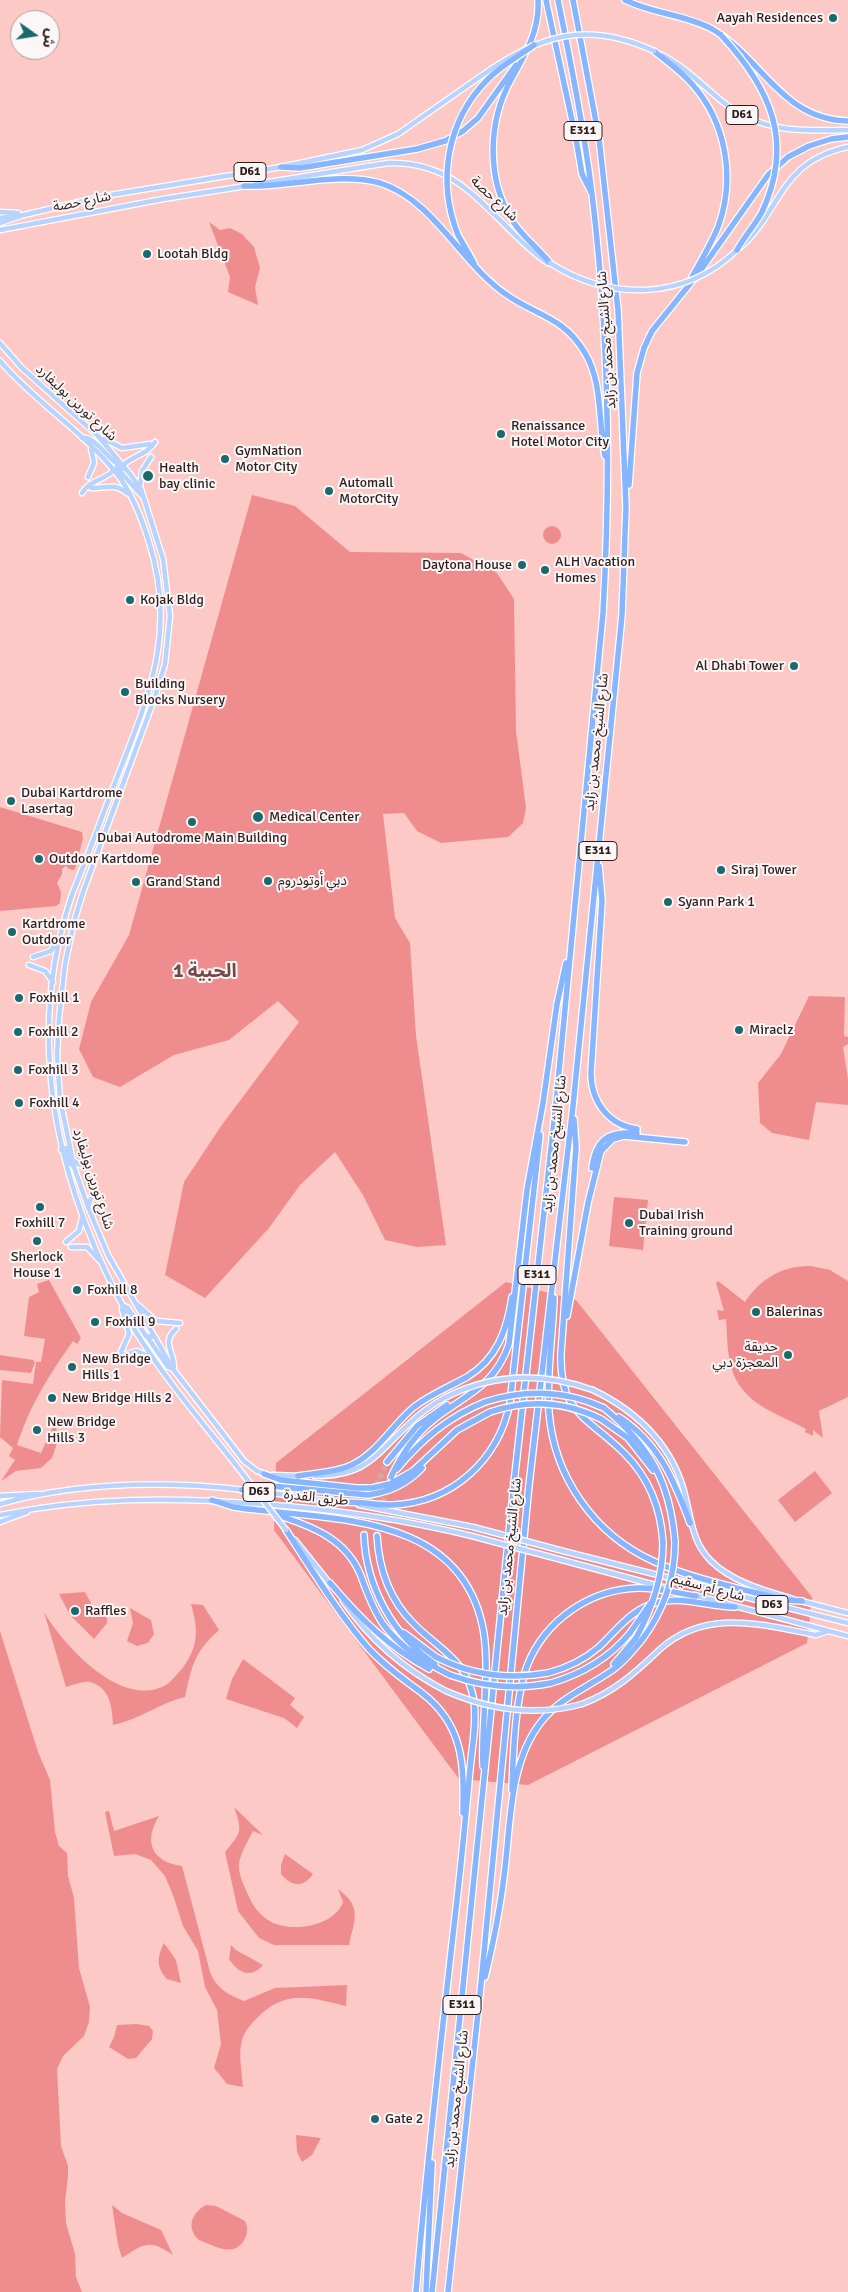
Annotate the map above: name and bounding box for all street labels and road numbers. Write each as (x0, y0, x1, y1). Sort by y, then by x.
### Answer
road number: D61 (726, 106, 758, 124)
road number: E311 (564, 122, 602, 140)
road number: D61 (234, 162, 266, 182)
street label: شارع حصة (467, 173, 521, 225)
street label: شارع حصة (52, 188, 112, 216)
street label: شارع الشيخ محمد بن زايد (594, 270, 620, 410)
street label: شارع تورين بوليفارد (32, 361, 120, 445)
street label: شارع الشيخ محمد بن زايد (581, 672, 613, 812)
road number: E311 (579, 841, 617, 860)
street label: شارع الشيخ محمد بن زايد (539, 1074, 571, 1214)
street label: شارع تورين بوليفارد (69, 1126, 117, 1232)
road number: E311 (518, 1266, 556, 1284)
street label: شارع الشيخ محمد بن زايد (494, 1477, 526, 1617)
road number: D63 (243, 1482, 275, 1501)
street label: طريق القدرة (283, 1486, 349, 1510)
street label: شارع أم سقيم (670, 1570, 746, 1606)
road number: D63 (756, 1596, 788, 1614)
road number: E311 (443, 1996, 481, 2014)
street label: شارع الشيخ محمد بن زايد (441, 2029, 473, 2169)

